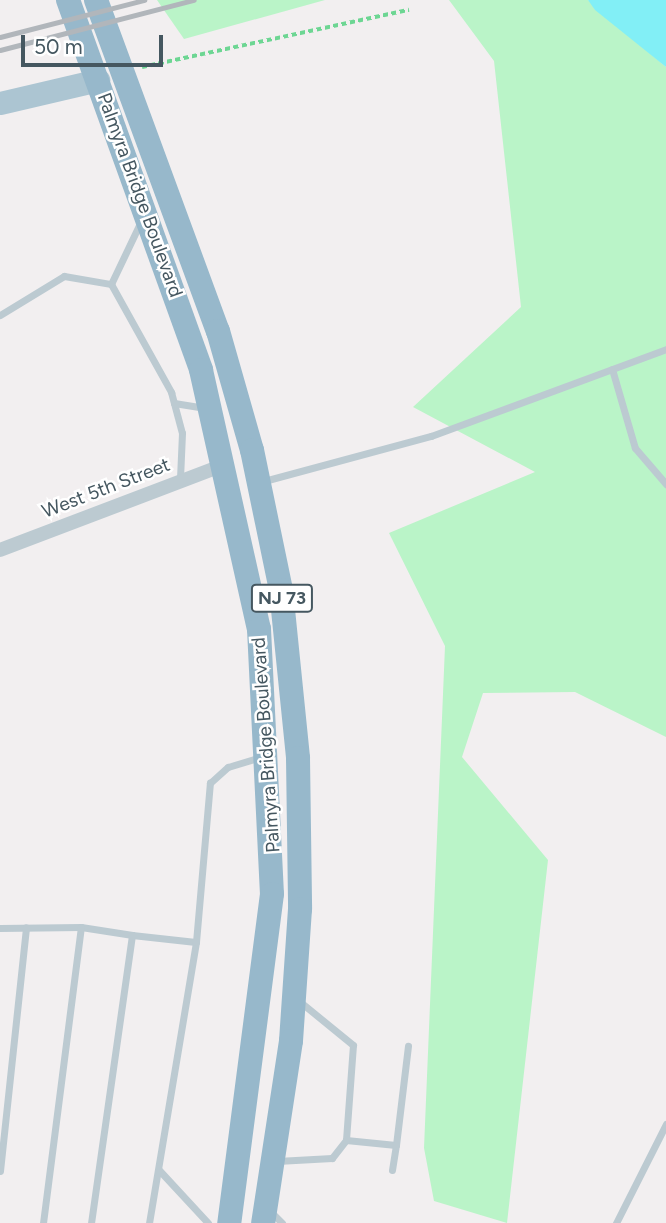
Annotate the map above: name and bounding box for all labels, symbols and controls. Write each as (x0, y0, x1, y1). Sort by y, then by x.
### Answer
scale bar (24, 21, 166, 65)
text: 50 m (34, 34, 83, 59)
street label: Palmyra Bridge Boulevard (92, 90, 188, 300)
street label: West 5th Street (39, 453, 173, 523)
road number: NJ 73 (250, 584, 314, 612)
street label: Palmyra Bridge Boulevard (247, 637, 285, 853)

